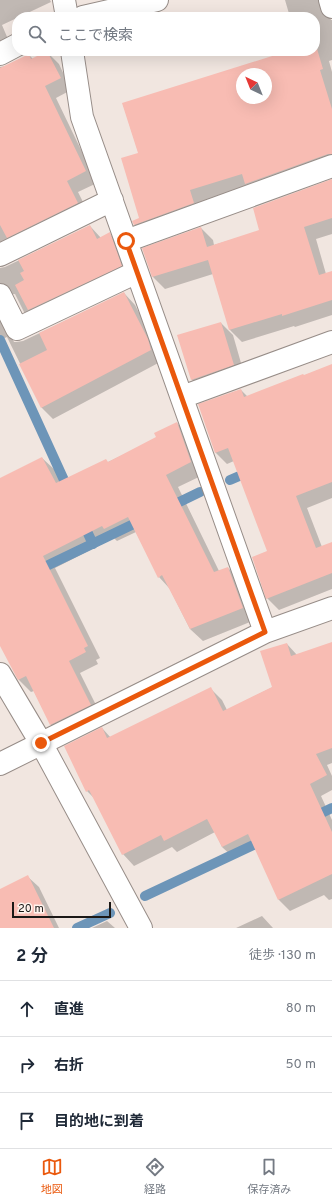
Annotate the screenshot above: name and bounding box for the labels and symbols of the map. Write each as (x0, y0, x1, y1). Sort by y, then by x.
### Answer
north arrow (236, 68, 272, 104)
route start (117, 232, 135, 250)
route end (32, 734, 50, 752)
scale bar (12, 900, 111, 919)

